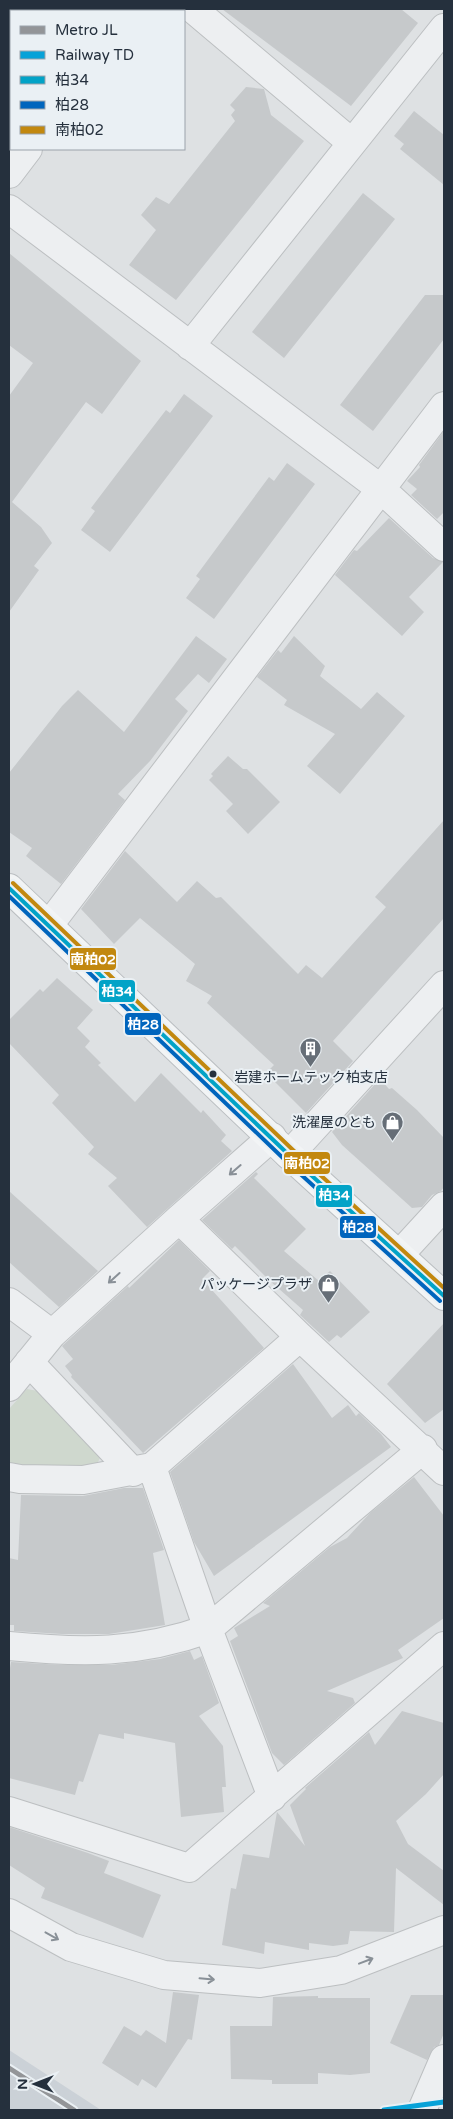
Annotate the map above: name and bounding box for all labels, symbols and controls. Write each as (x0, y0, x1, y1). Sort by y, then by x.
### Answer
legend (10, 10, 185, 150)
text: Metro JL (55, 21, 118, 39)
text: Railway TD (55, 46, 134, 64)
text: 柏34 (55, 71, 89, 89)
text: 柏28 (55, 96, 89, 114)
text: 南柏02 (55, 121, 104, 139)
line badge: 南柏02 (69, 947, 117, 971)
text: 南柏02 (70, 951, 116, 968)
line badge: 柏34 (98, 979, 136, 1003)
text: 柏34 (101, 983, 133, 1000)
line badge: 柏28 (124, 1012, 162, 1036)
text: 柏28 (127, 1016, 159, 1033)
building icon: 岩建ホームテック柏支店 (299, 1037, 323, 1068)
unlabelled marker (208, 1069, 218, 1079)
place label: 岩建ホームテック柏支店 (234, 1069, 388, 1086)
shop icon: 洗濯屋のとも (380, 1110, 404, 1141)
place label: 洗濯屋のとも (292, 1114, 376, 1131)
line badge: 南柏02 (283, 1151, 331, 1175)
text: 南柏02 (284, 1155, 330, 1172)
one-way arrow (229, 1164, 242, 1175)
line badge: 柏34 (315, 1184, 353, 1208)
text: 柏34 (318, 1187, 350, 1204)
line badge: 柏28 (339, 1215, 377, 1239)
text: 柏28 (342, 1219, 374, 1236)
one-way arrow (107, 1272, 120, 1284)
shop icon: パッケージプラザ (316, 1272, 340, 1303)
place label: パッケージプラザ (200, 1276, 312, 1293)
one-way arrow (44, 1931, 59, 1941)
one-way arrow (359, 1955, 374, 1964)
one-way arrow (199, 1974, 215, 1984)
north arrow (10, 2059, 60, 2109)
text: N (14, 2078, 31, 2090)

